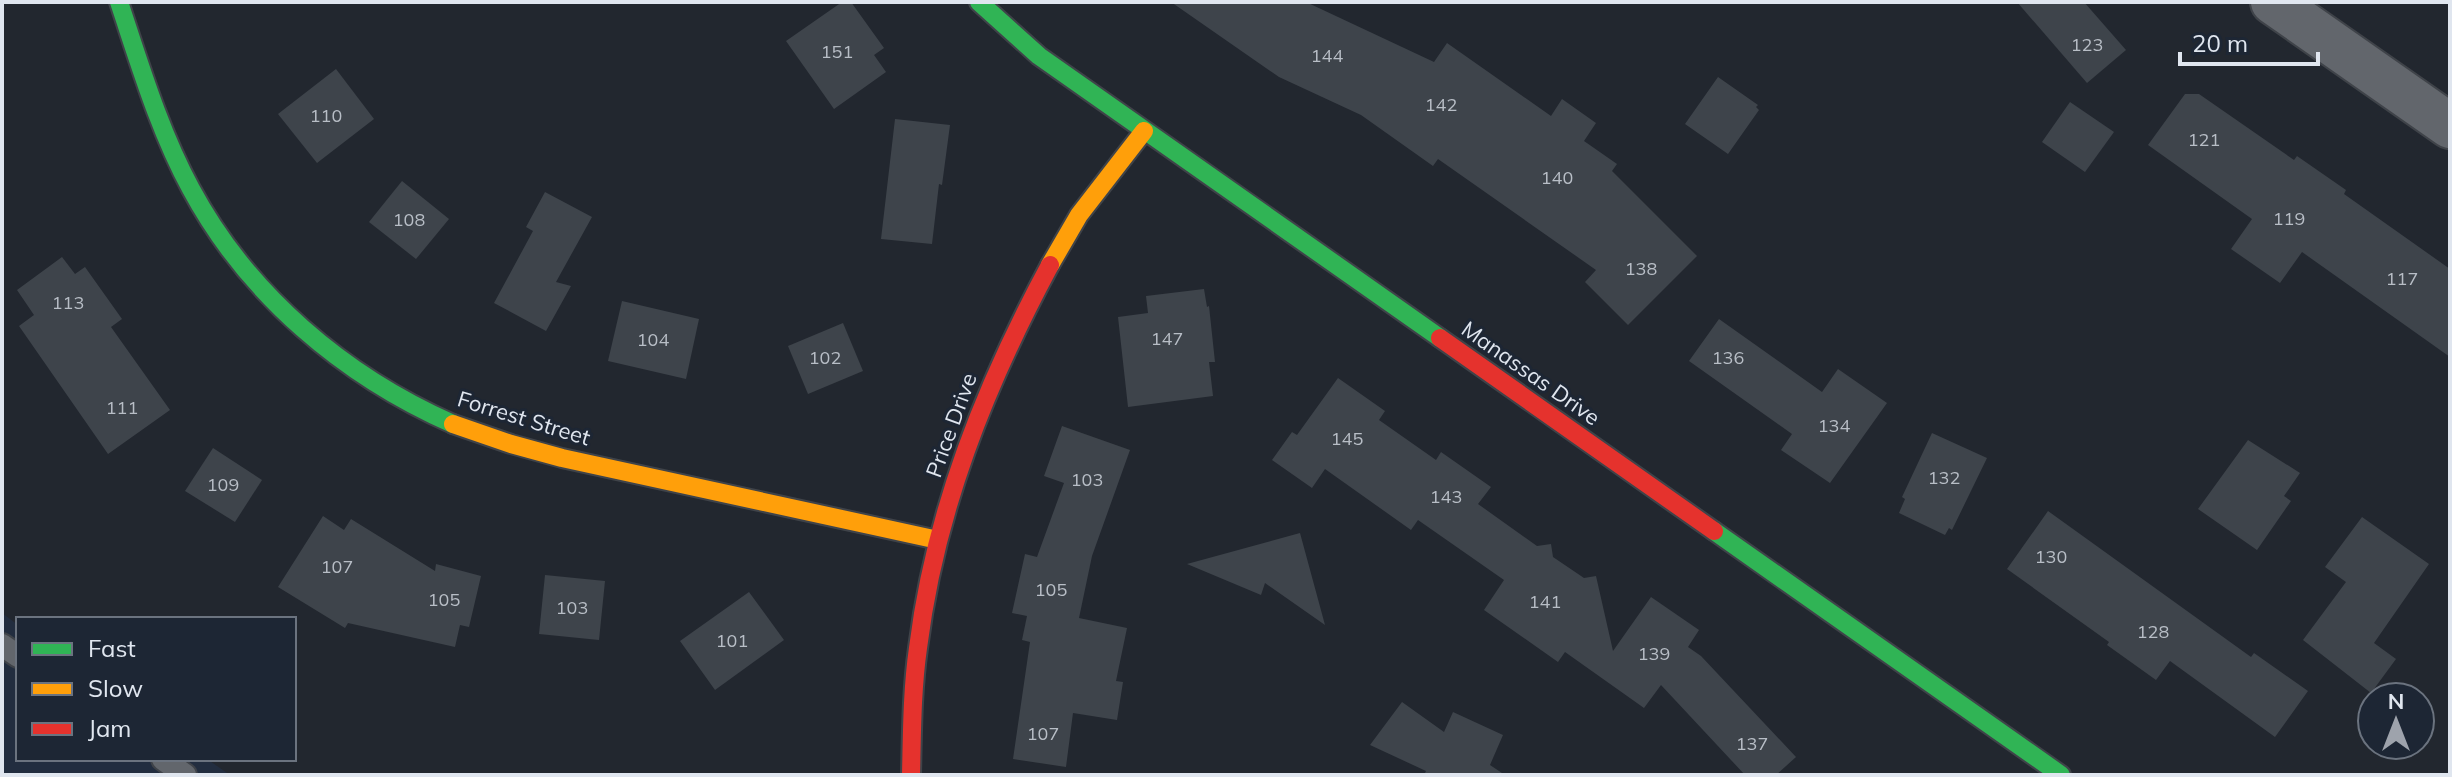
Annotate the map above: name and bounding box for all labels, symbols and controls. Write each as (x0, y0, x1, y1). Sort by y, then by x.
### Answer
scale bar (2180, 16, 2318, 66)
text: 20 m (2192, 28, 2248, 58)
house number: 123 (2071, 33, 2103, 56)
house number: 151 (821, 40, 853, 63)
house number: 144 (1311, 44, 1343, 67)
house number: 142 (1425, 93, 1457, 116)
house number: 110 (310, 104, 342, 127)
house number: 121 (2188, 128, 2220, 151)
house number: 140 (1541, 166, 1573, 189)
house number: 119 (2273, 207, 2305, 230)
house number: 108 (393, 208, 425, 231)
house number: 138 (1625, 257, 1657, 280)
house number: 117 (2386, 267, 2418, 290)
house number: 113 (52, 291, 84, 314)
street label: Manassas Drive (1456, 315, 1606, 431)
house number: 147 (1151, 327, 1183, 350)
house number: 104 (637, 328, 669, 351)
house number: 102 (809, 346, 841, 369)
house number: 136 (1712, 346, 1744, 369)
street label: Price Drive (919, 369, 983, 481)
street label: Forrest Street (454, 385, 594, 452)
house number: 111 (106, 396, 138, 419)
house number: 134 (1818, 414, 1850, 437)
house number: 145 (1331, 427, 1363, 450)
house number: 132 (1928, 466, 1960, 489)
house number: 103 (1071, 468, 1103, 491)
house number: 109 (207, 473, 239, 496)
house number: 143 (1430, 485, 1462, 508)
house number: 130 (2035, 545, 2067, 568)
house number: 107 (321, 555, 353, 578)
house number: 105 (1035, 578, 1067, 601)
house number: 105 (428, 588, 460, 611)
house number: 141 (1529, 590, 1561, 613)
house number: 103 (556, 596, 588, 619)
legend (16, 617, 296, 761)
house number: 128 (2137, 620, 2169, 643)
house number: 101 (716, 629, 748, 652)
text: Fast (88, 633, 136, 663)
house number: 139 (1638, 642, 1670, 665)
text: Slow (88, 673, 143, 703)
north arrow (2356, 681, 2436, 761)
text: N (2388, 687, 2404, 715)
text: Jam (88, 713, 131, 743)
house number: 107 (1027, 722, 1059, 745)
house number: 137 (1736, 732, 1768, 755)

